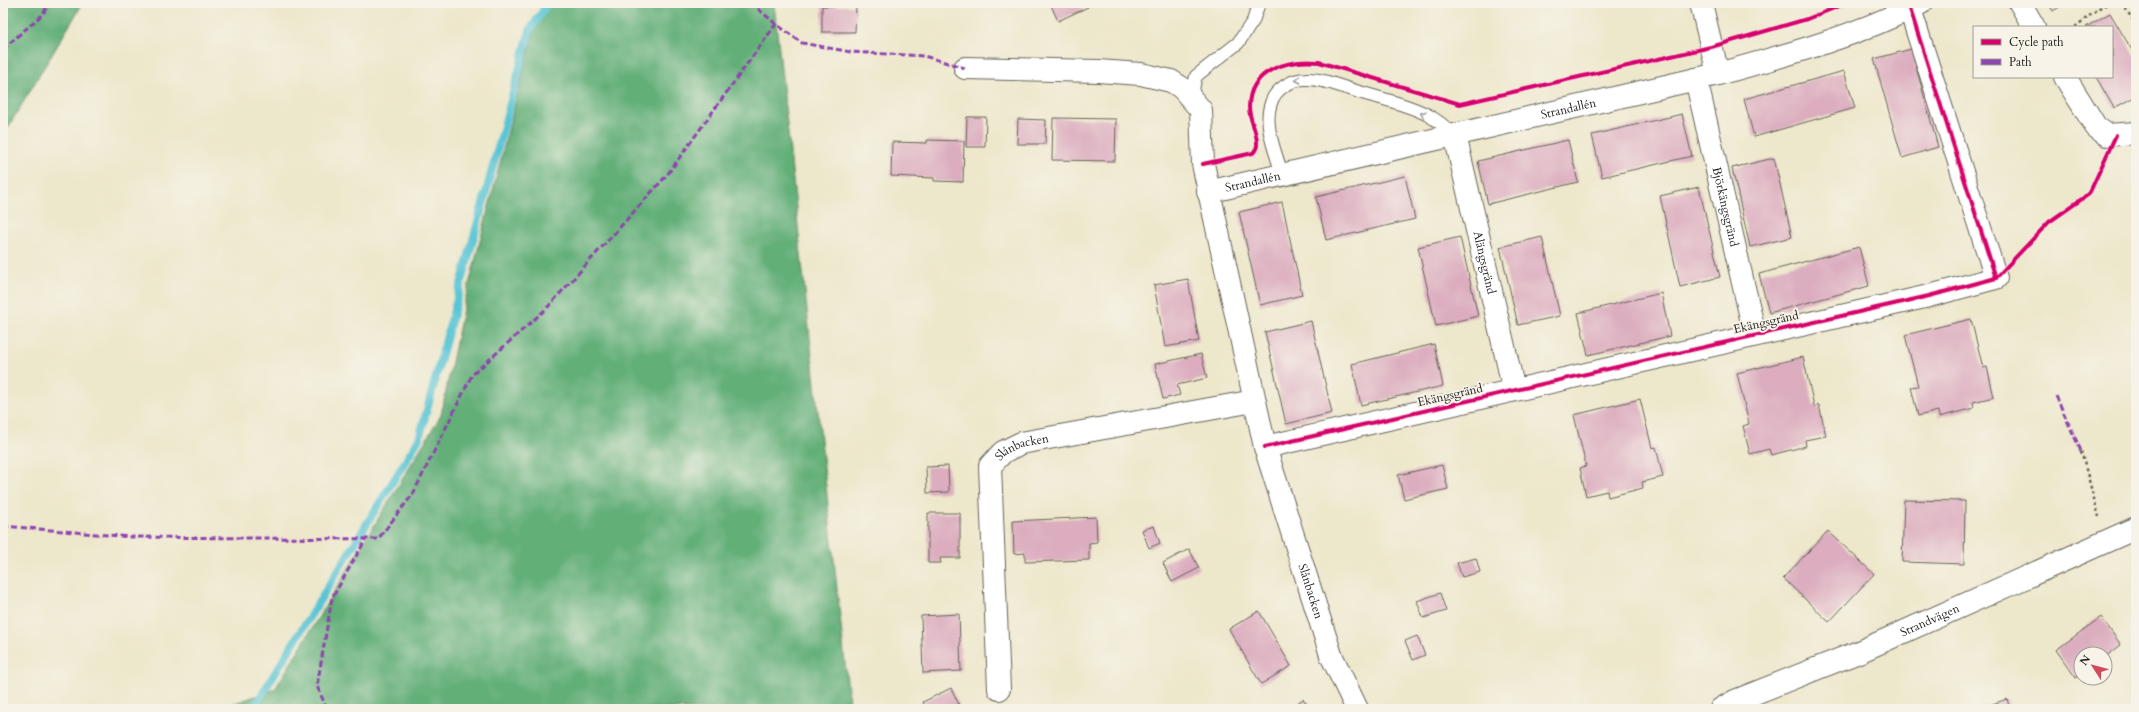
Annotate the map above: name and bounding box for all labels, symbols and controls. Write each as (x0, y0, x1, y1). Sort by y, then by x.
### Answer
legend (1973, 26, 2113, 78)
text: Cycle path (2009, 34, 2064, 50)
text: Path (2009, 54, 2032, 70)
one-way arrow (1295, 76, 1301, 84)
street label: Strandallén (1539, 94, 1598, 123)
one-way arrow (1419, 110, 1426, 118)
street label: Björkängsgränd (1708, 165, 1742, 249)
street label: Strandallén (1224, 167, 1282, 196)
street label: Alängsgränd (1470, 230, 1500, 296)
street label: Ekängsgränd (1732, 307, 1801, 337)
street label: Ekängsgränd (1416, 380, 1485, 410)
street label: Slånbacken (991, 430, 1050, 464)
street label: Slånbacken (1294, 562, 1327, 621)
street label: Strandvägen (1898, 600, 1962, 640)
north arrow (2073, 646, 2113, 686)
text: N (2076, 652, 2094, 669)

